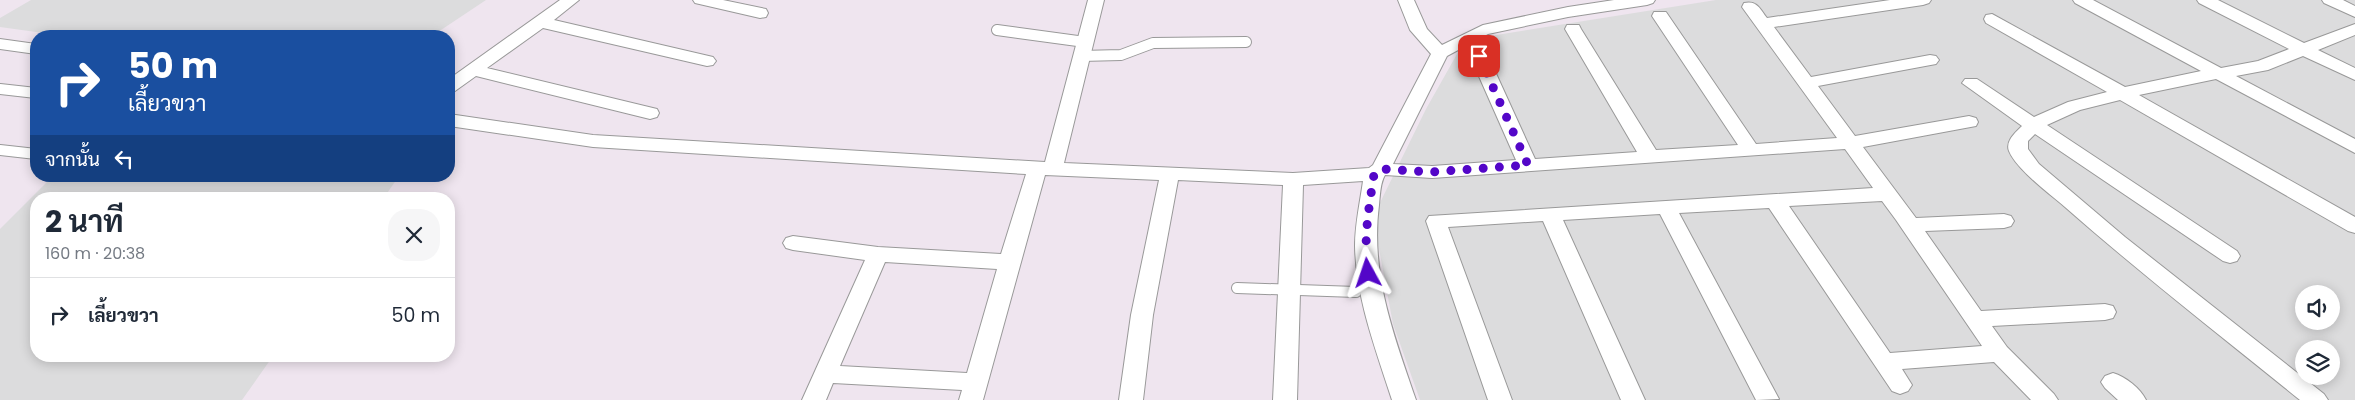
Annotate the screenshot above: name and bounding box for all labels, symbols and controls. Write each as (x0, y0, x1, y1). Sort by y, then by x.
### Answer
pin (1458, 35, 1500, 77)
text: 50 m (128, 41, 218, 90)
icon: arrive (1465, 42, 1493, 70)
icon: right (45, 50, 110, 115)
text: เลี้ยวขวา (128, 88, 206, 119)
icon: left (110, 145, 138, 173)
text: จากนั้น (45, 146, 100, 173)
text: 2 นาที (45, 200, 124, 243)
button: close (388, 209, 440, 261)
text: 160 m · 20:38 (45, 242, 145, 265)
position arrow (1341, 246, 1393, 298)
map controls (2295, 285, 2340, 385)
button: sound (2295, 285, 2340, 330)
icon: right (45, 301, 73, 329)
text: เลี้ยวขวา (88, 302, 159, 329)
text: 50 m (391, 302, 440, 329)
button: layers (2295, 340, 2340, 385)

